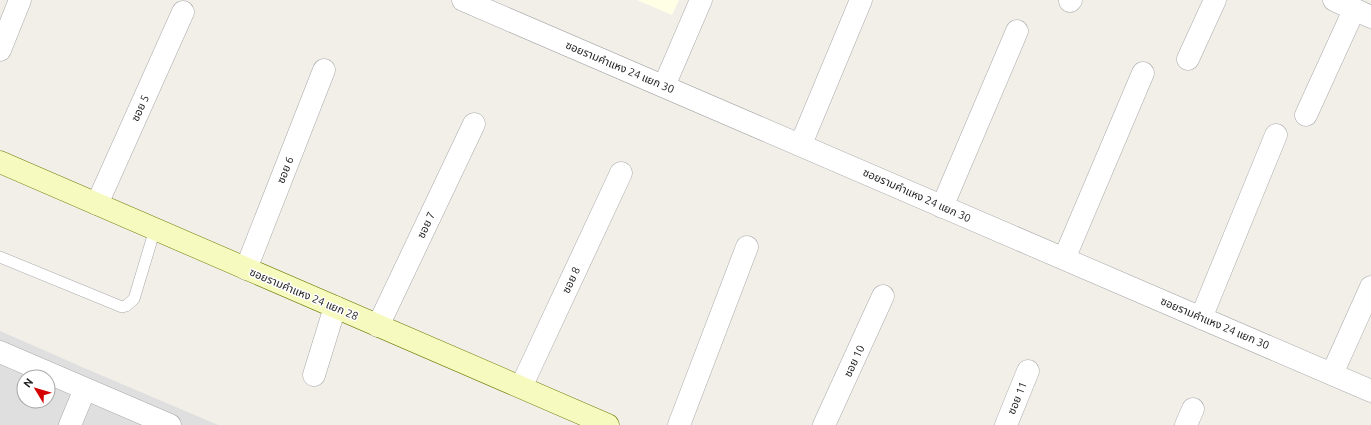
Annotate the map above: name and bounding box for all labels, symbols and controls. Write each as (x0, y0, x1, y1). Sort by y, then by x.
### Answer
street label: ซอยรามคำแหง 24 แยก 30 (564, 39, 676, 95)
street label: ซอย 5 (129, 93, 151, 123)
street label: ซอย 6 (274, 155, 296, 185)
street label: ซอยรามคำแหง 24 แยก 30 (861, 166, 973, 224)
street label: ซอย 7 (415, 210, 437, 240)
street label: ซอย 8 (560, 265, 582, 295)
street label: ซอยรามคำแหง 24 แยก 28 (248, 266, 360, 322)
street label: ซอยรามคำแหง 24 แยก 30 (1159, 295, 1271, 351)
street label: ซอย 10 (841, 343, 867, 379)
north arrow (16, 369, 56, 409)
text: N (21, 376, 35, 390)
street label: ซอย 11 (1005, 380, 1029, 416)

